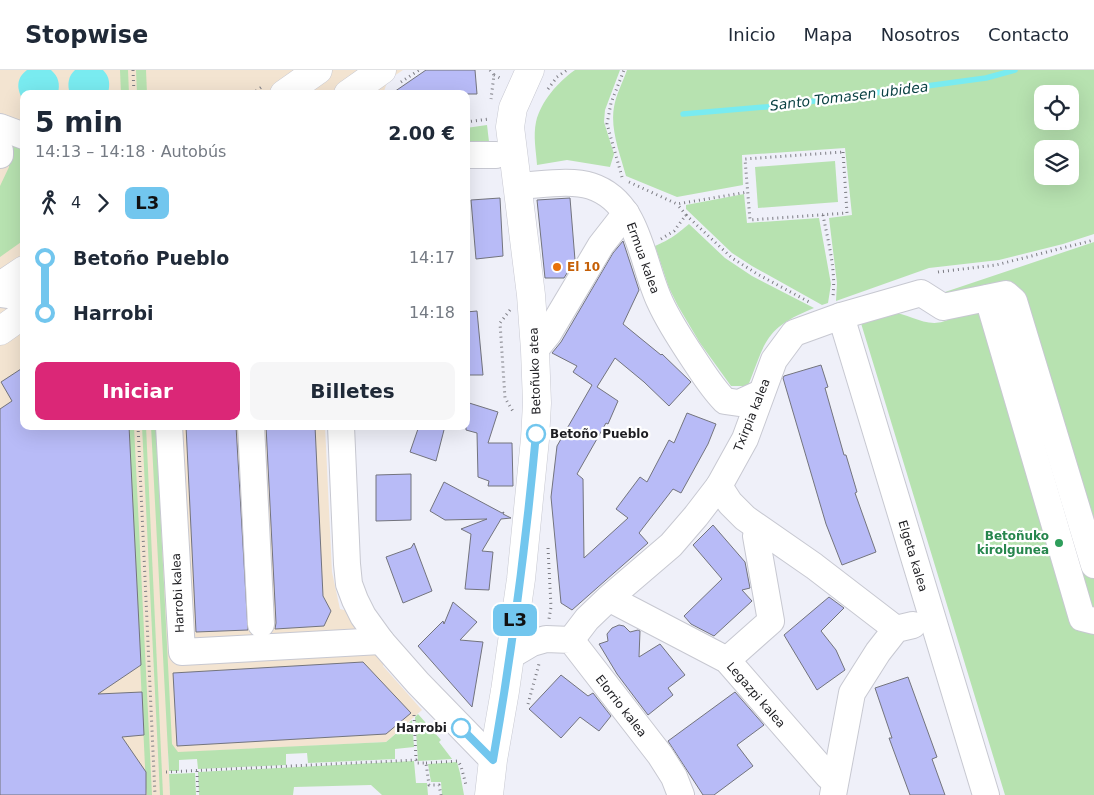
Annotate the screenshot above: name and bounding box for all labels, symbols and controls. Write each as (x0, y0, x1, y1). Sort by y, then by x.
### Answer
text: Stopwise (25, 21, 148, 49)
text: Inicio (728, 24, 776, 45)
text: Mapa (804, 24, 853, 45)
text: Nosotros (881, 24, 960, 45)
text: Contacto (988, 24, 1069, 45)
water label: Santo Tomasen ubidea (769, 78, 929, 114)
map controls (1034, 85, 1079, 185)
button: locate (1034, 85, 1079, 130)
text: 5 min (35, 106, 123, 139)
text: 2.00 € (388, 122, 455, 144)
button: layers (1034, 140, 1079, 185)
text: 14:13 – 14:18 · Autobús (35, 142, 226, 161)
icon: walk (35, 189, 63, 217)
icon: forward (89, 189, 117, 217)
text: L3 (135, 192, 159, 213)
text: 4 (71, 193, 81, 212)
street label: Ermua kalea (624, 220, 662, 296)
text: Betoño Pueblo (73, 247, 229, 269)
text: 14:17 (409, 248, 455, 267)
place label: El 10 (567, 260, 600, 274)
marker: El 10 (551, 261, 563, 273)
text: Harrobi (73, 302, 154, 324)
text: 14:18 (409, 303, 455, 322)
street label: Betoñuko atea (526, 327, 544, 415)
button: Iniciar (35, 362, 240, 420)
button: Billetes (250, 362, 455, 420)
street label: Txirpia kalea (731, 377, 773, 454)
marker: Betoño Pueblo (526, 424, 546, 444)
place label: Betoño Pueblo (550, 427, 649, 441)
street label: Elgeta kalea (895, 519, 931, 593)
place label: Betoñuko kirolgunea (977, 529, 1049, 557)
marker: Betoñuko kirolgunea (1053, 537, 1065, 549)
street label: Harrobi kalea (169, 553, 187, 633)
line badge: L3 (492, 604, 538, 636)
text: L3 (503, 609, 527, 630)
street label: Legazpi kalea (724, 659, 788, 731)
street label: Elorrio kalea (593, 672, 649, 740)
marker: Harrobi (451, 718, 471, 738)
place label: Harrobi (396, 721, 447, 735)

